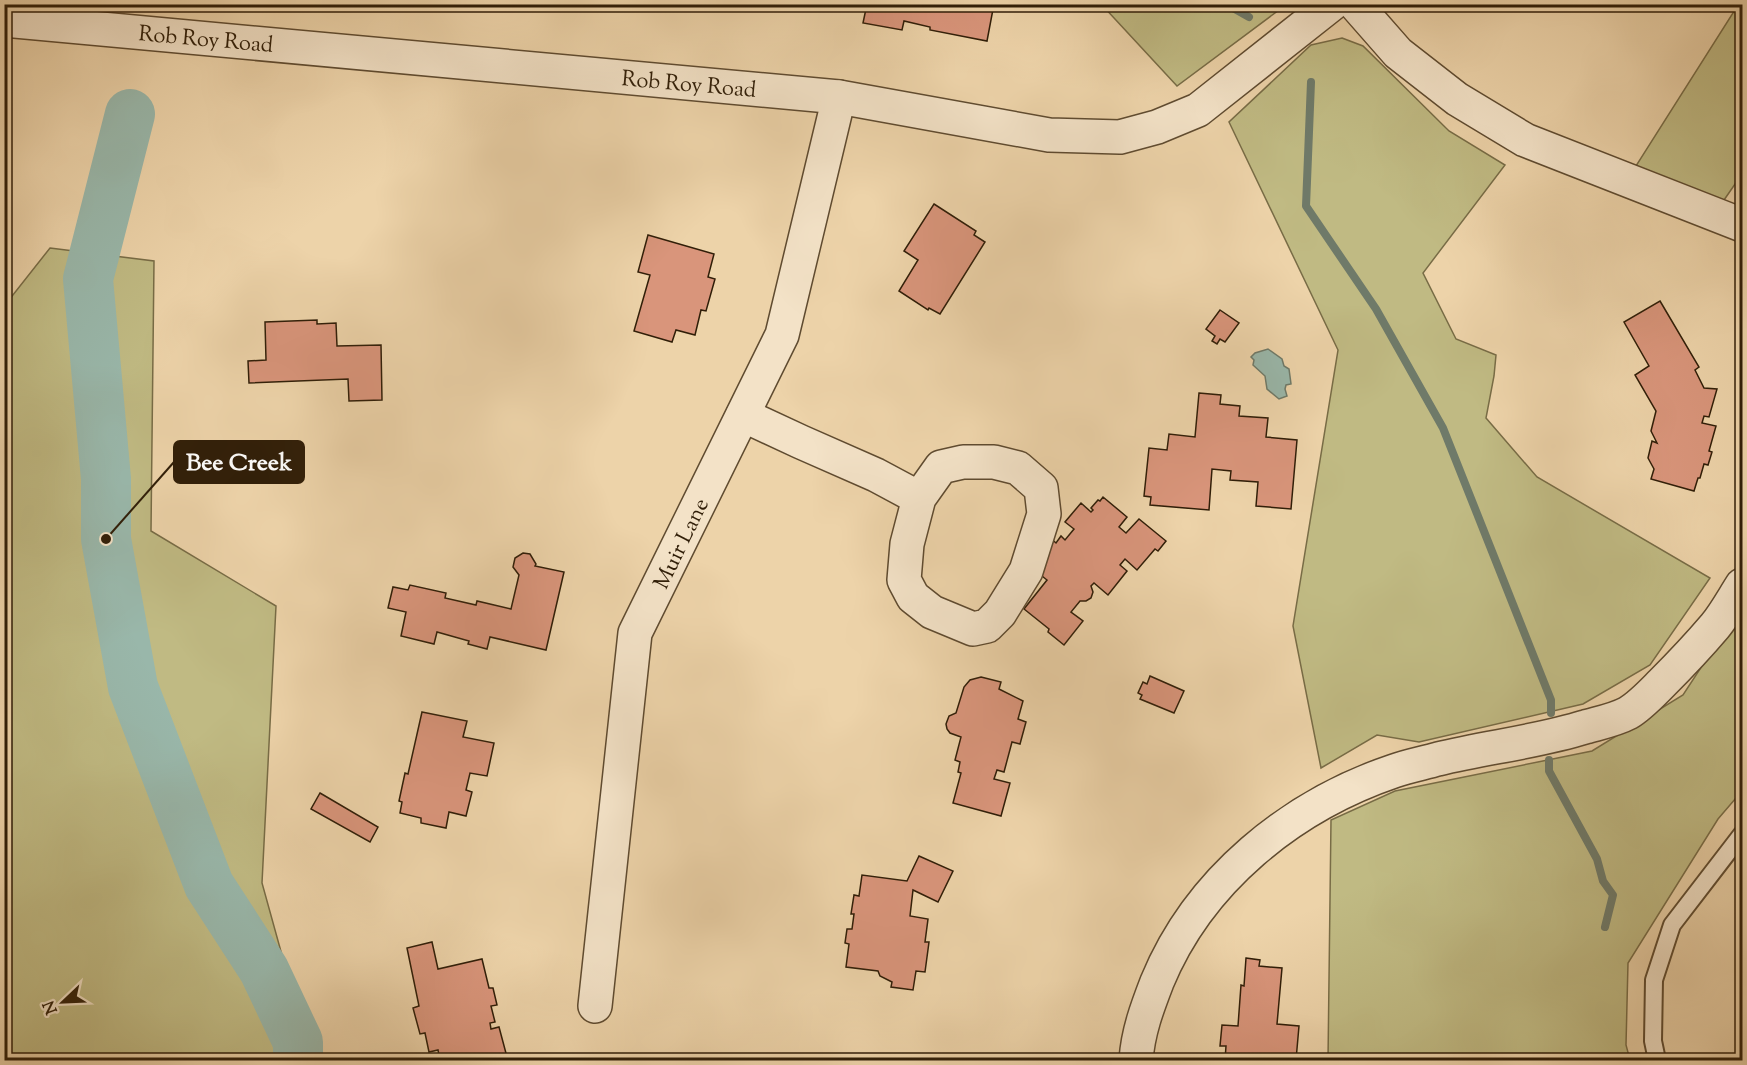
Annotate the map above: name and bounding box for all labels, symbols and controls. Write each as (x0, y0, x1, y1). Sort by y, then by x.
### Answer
street label: Rob Roy Road (137, 19, 275, 63)
street label: Rob Roy Road (620, 64, 758, 108)
callout: Bee Creek (174, 441, 304, 483)
text: Bee Creek (186, 447, 293, 481)
street label: Muir Lane (647, 493, 719, 595)
north arrow (33, 972, 93, 1032)
text: N (38, 996, 65, 1017)

